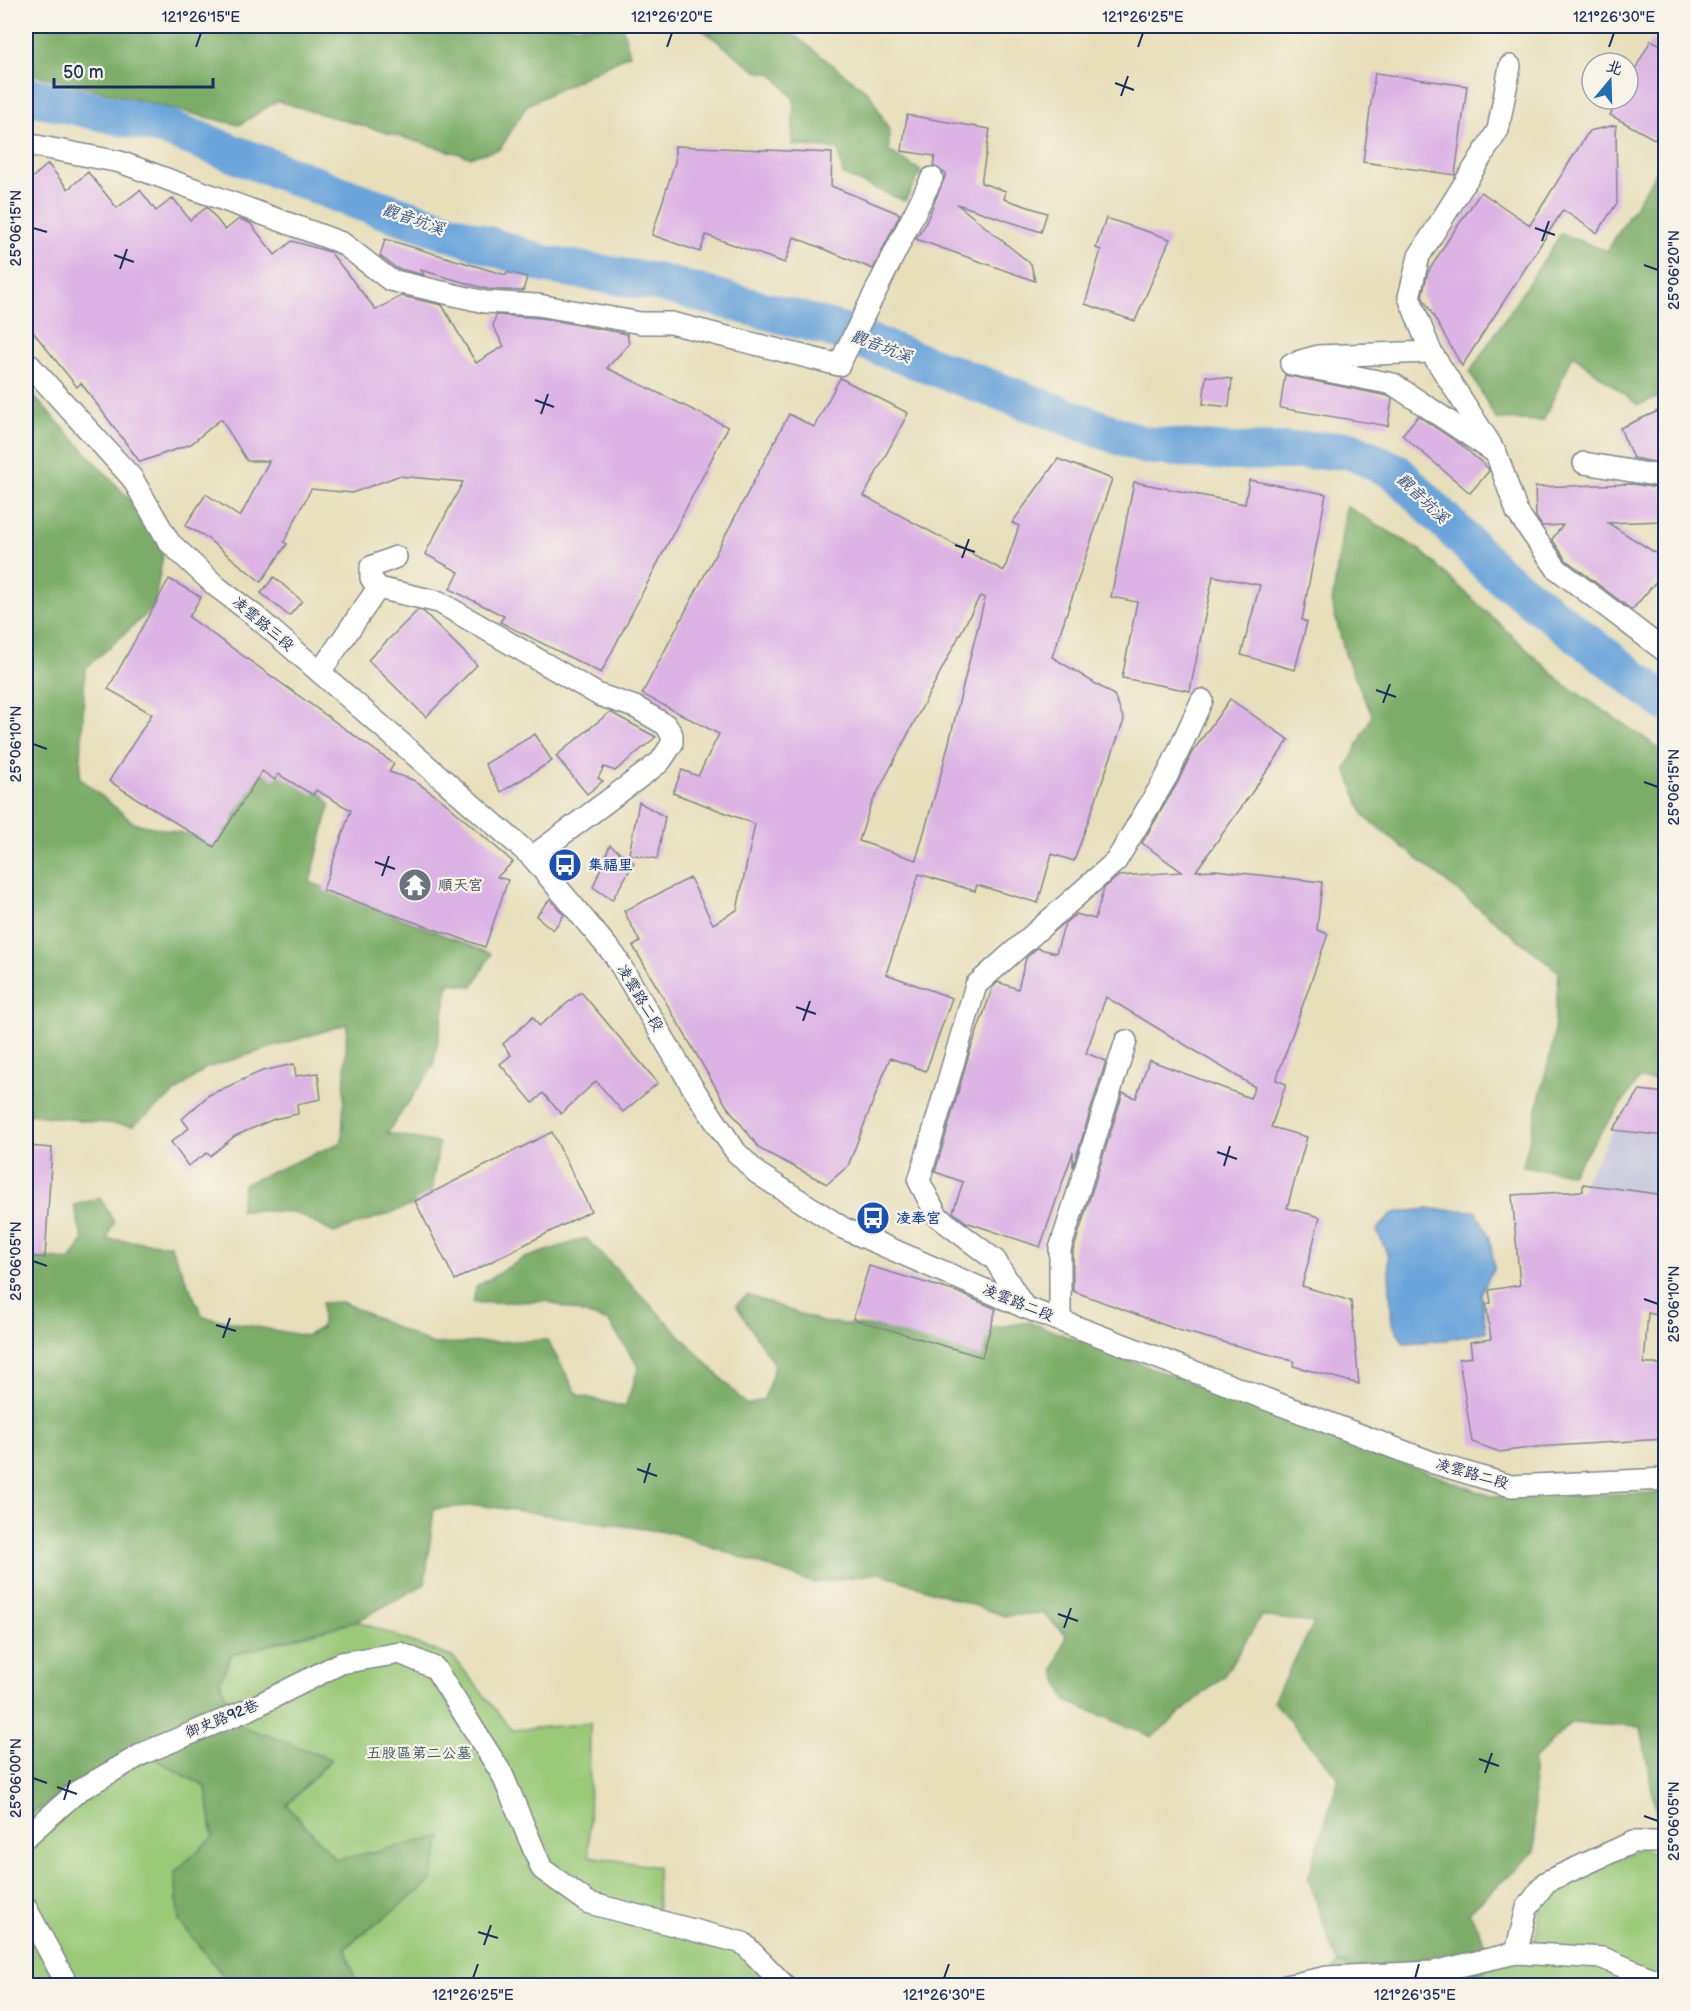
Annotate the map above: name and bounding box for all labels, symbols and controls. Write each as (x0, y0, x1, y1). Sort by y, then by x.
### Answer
text: 121°26'15"E (162, 8, 240, 27)
text: 121°26'20"E (631, 8, 713, 27)
text: 121°26'25"E (1102, 8, 1184, 27)
text: 121°26'30"E (1573, 8, 1655, 27)
scale bar (54, 51, 213, 89)
north arrow (1580, 51, 1640, 111)
text: 北 (1604, 57, 1625, 80)
text: 50 m (63, 62, 104, 83)
text: 25°06'15"N (7, 190, 26, 266)
water label: 觀音坑溪 (380, 201, 447, 240)
text: 25°06'20"N (1665, 230, 1684, 310)
water label: 觀音坑溪 (848, 327, 915, 368)
water label: 觀音坑溪 (1392, 470, 1452, 529)
street label: 凌雲路三段 (228, 593, 298, 655)
text: 25°06'10"N (7, 705, 26, 783)
text: 25°06'15"N (1665, 749, 1684, 825)
bus stop icon: 集福里 (547, 847, 583, 883)
place label: 集福里 (588, 856, 633, 875)
temple icon: 順天宮 (397, 867, 433, 903)
place label: 順天宮 (438, 876, 483, 895)
street label: 凌雲路二段 (613, 961, 667, 1035)
bus stop icon: 凌奉宮 (855, 1200, 891, 1236)
place label: 凌奉宮 (896, 1209, 941, 1228)
text: 25°06'05"N (7, 1221, 26, 1301)
text: 25°06'10"N (1665, 1265, 1684, 1343)
street label: 凌雲路二段 (980, 1280, 1056, 1326)
street label: 凌雲路二段 (1433, 1455, 1511, 1493)
street label: 御史路92巷 (182, 1696, 262, 1742)
text: 25°06'00"N (7, 1738, 26, 1818)
park label: 五股區第二公墓 (366, 1744, 472, 1763)
text: 25°06'05"N (1665, 1781, 1684, 1861)
text: 121°26'25"E (432, 1986, 514, 2005)
text: 121°26'30"E (903, 1986, 985, 2005)
text: 121°26'35"E (1374, 1986, 1456, 2005)

